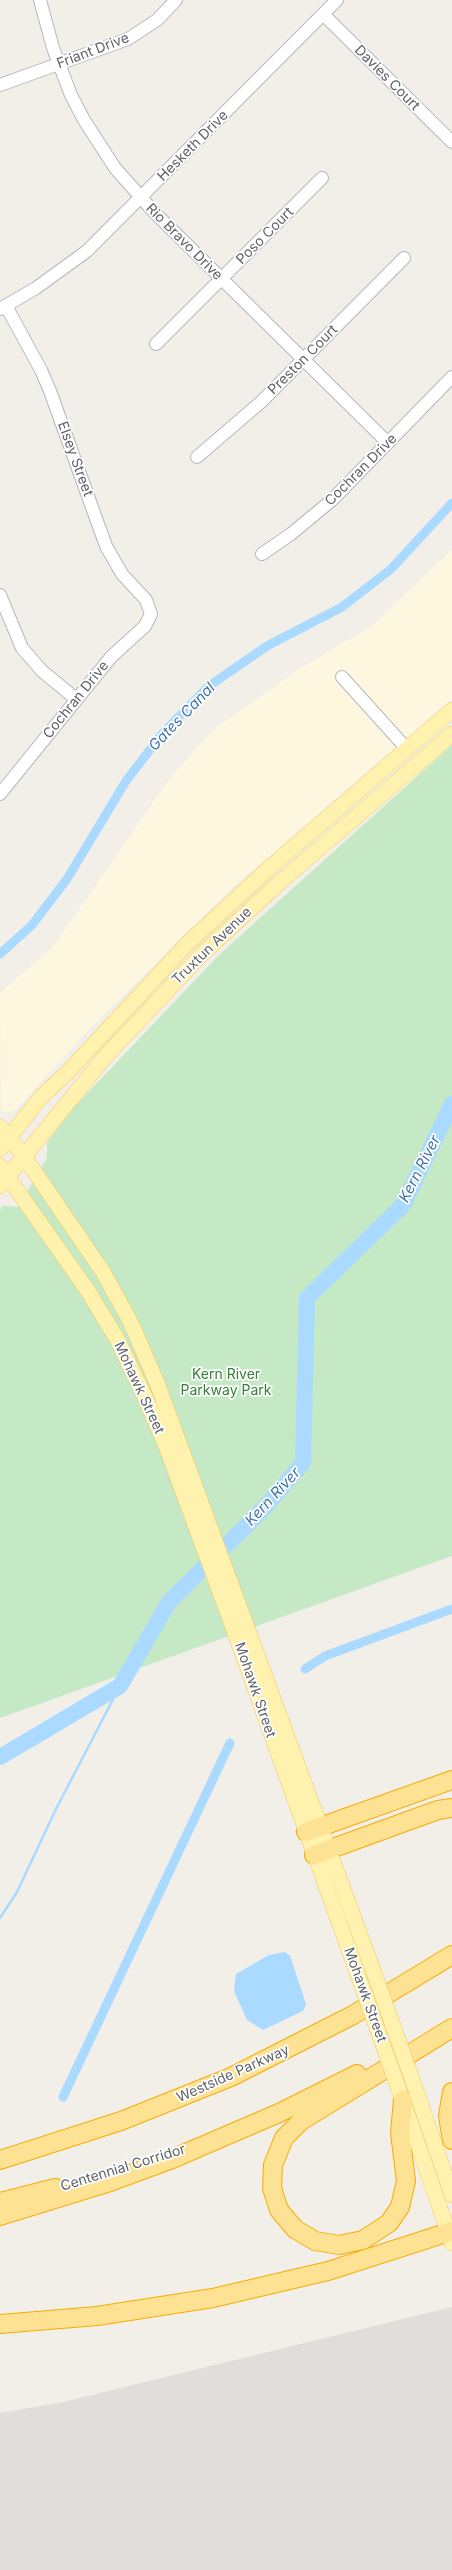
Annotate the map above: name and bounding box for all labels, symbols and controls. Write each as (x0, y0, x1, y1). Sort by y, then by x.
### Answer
street label: Friant Drive (54, 30, 132, 72)
street label: Davies Court (351, 42, 423, 114)
street label: Hesketh Drive (154, 107, 232, 185)
street label: Rio Bravo Drive (142, 200, 226, 284)
street label: Poso Court (233, 204, 297, 268)
street label: Preston Court (265, 322, 341, 398)
street label: Elsey Street (54, 419, 96, 499)
street label: Cochran Drive (321, 430, 401, 510)
street label: Cochran Drive (40, 658, 112, 742)
water label: Gates Canal (145, 679, 219, 755)
street label: Truxtun Avenue (169, 904, 255, 988)
water label: Kern River (395, 1132, 445, 1206)
street label: Mohawk Street (110, 1339, 168, 1437)
park label: Kern River Parkway Park (181, 1367, 271, 1400)
water label: Kern River (242, 1464, 304, 1530)
street label: Mohawk Street (231, 1640, 279, 1740)
street label: Mohawk Street (340, 1945, 390, 2045)
street label: Westside Parkway (174, 2042, 292, 2106)
street label: Centennial Corridor (59, 2141, 187, 2195)

